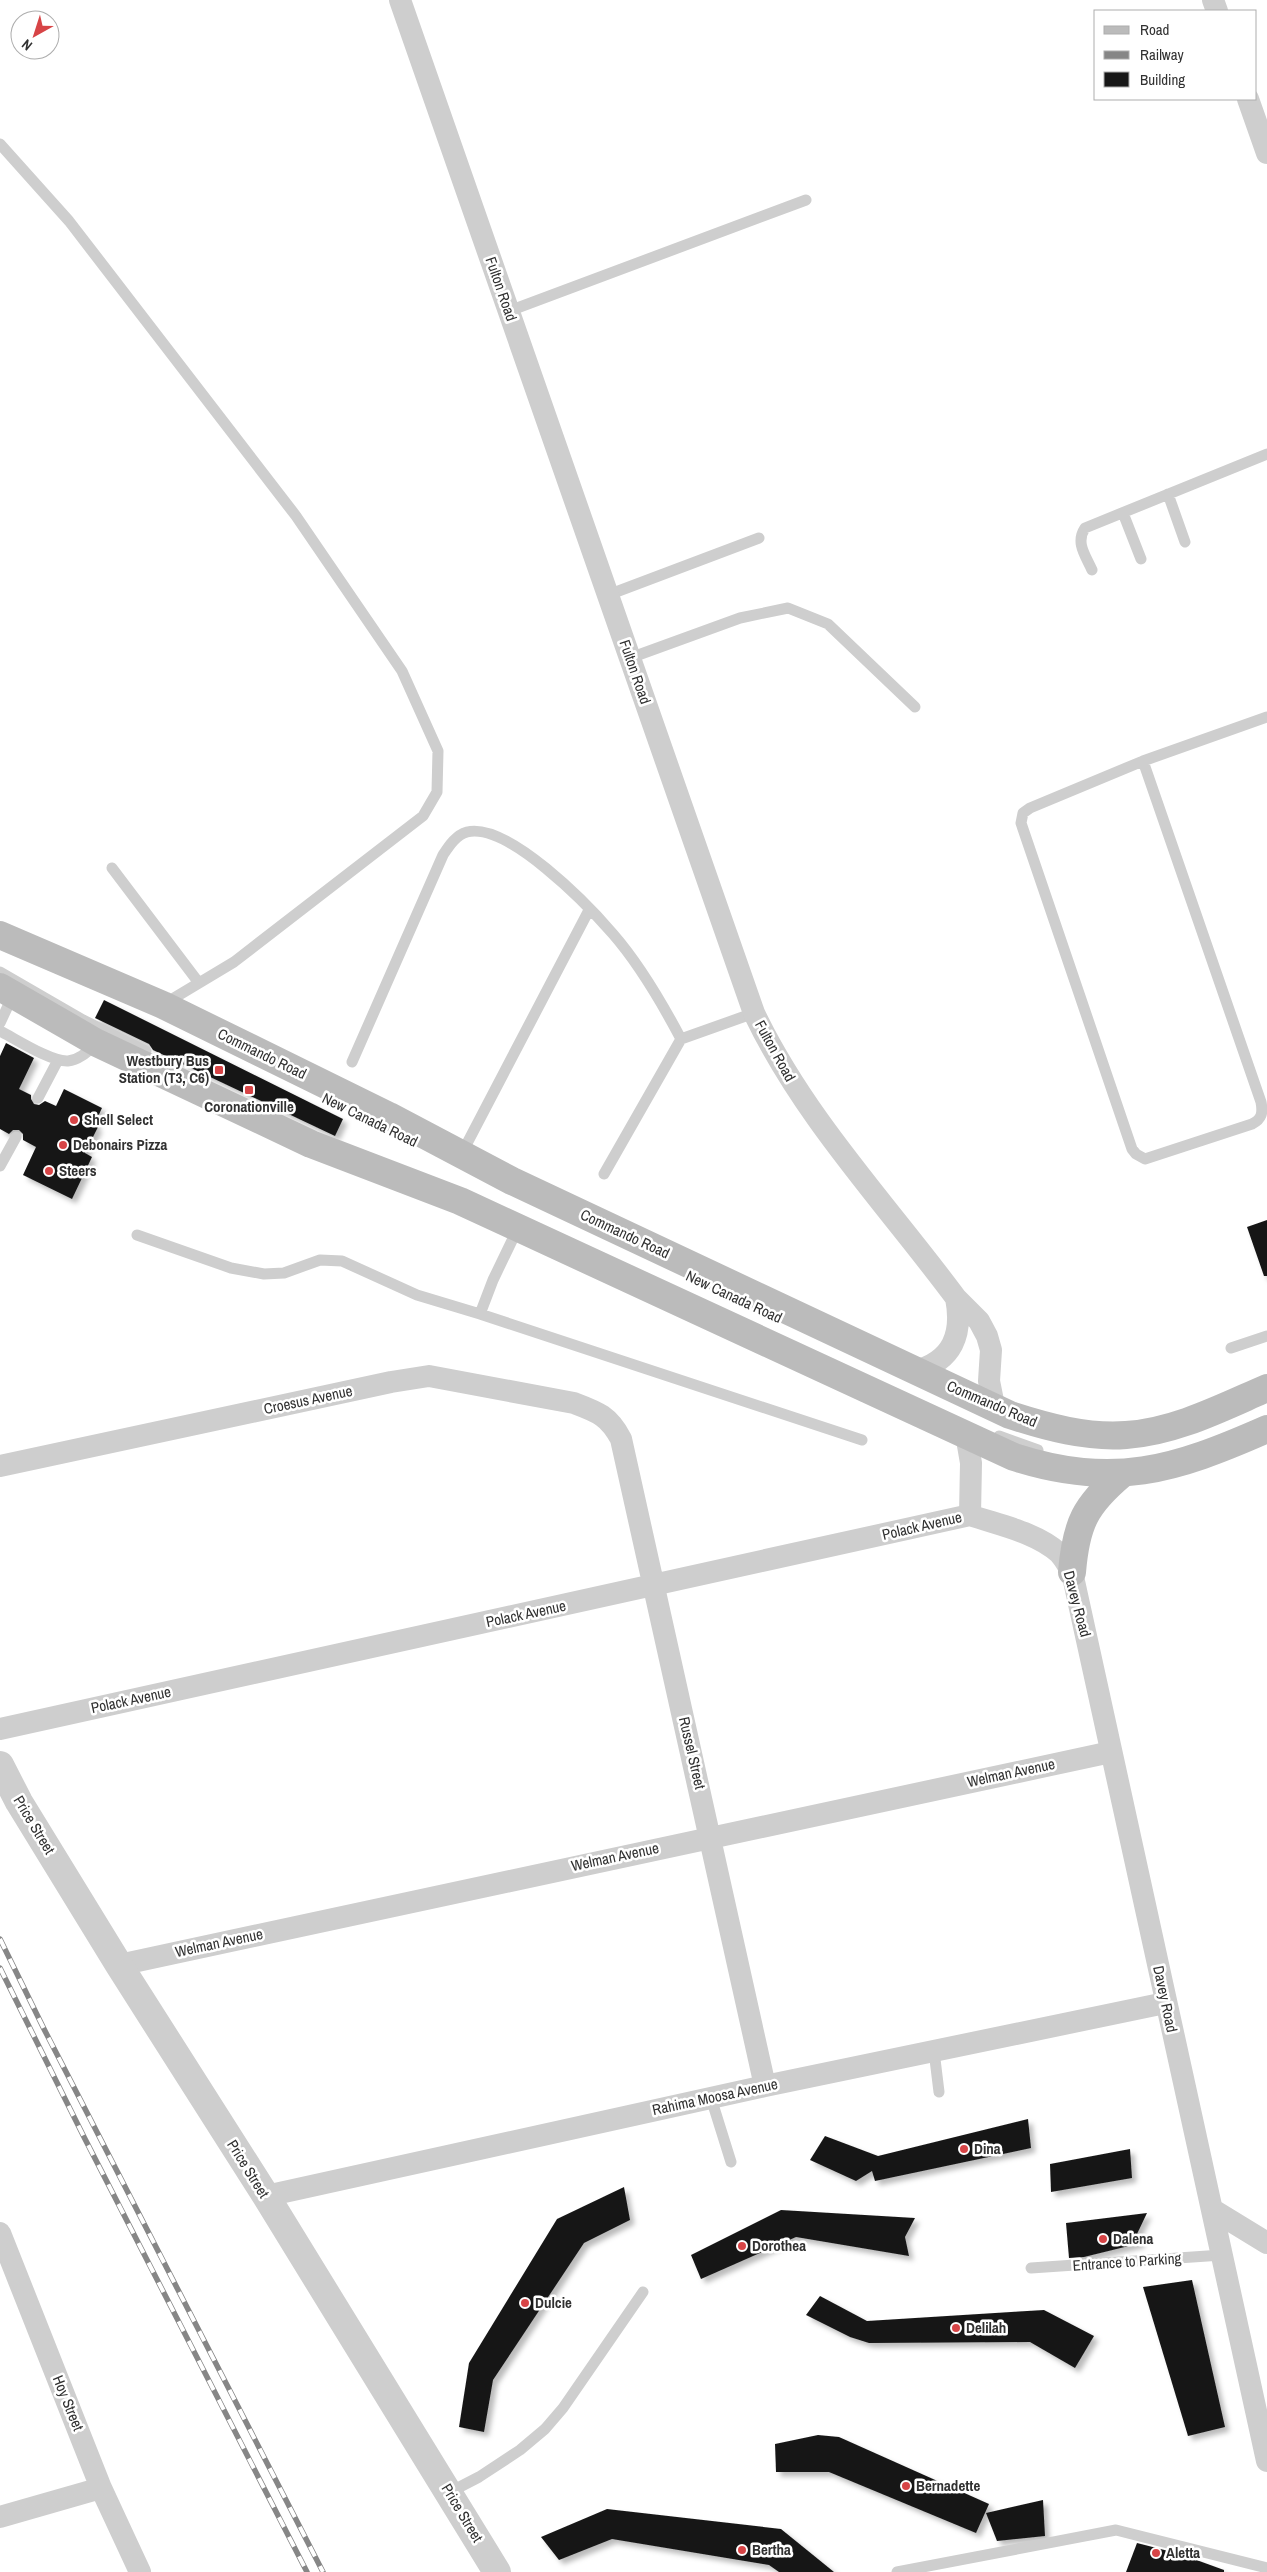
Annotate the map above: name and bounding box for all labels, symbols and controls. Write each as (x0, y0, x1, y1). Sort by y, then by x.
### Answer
north arrow (10, 10, 60, 60)
legend (1094, 10, 1257, 100)
text: Road (1140, 19, 1169, 40)
text: N (18, 35, 36, 55)
text: Railway (1140, 44, 1185, 65)
text: Building (1140, 69, 1185, 90)
street label: Fulton Road (481, 254, 522, 324)
street label: Fulton Road (615, 637, 656, 707)
street label: Fulton Road (750, 1016, 801, 1085)
street label: Commando Road (214, 1023, 310, 1084)
place label: Westbury Bus Station (T3, C6) (119, 1050, 209, 1088)
marker: Westbury Bus Station (T3, C6) (213, 1064, 225, 1076)
marker: Coronationville (243, 1084, 255, 1096)
street label: New Canada Road (319, 1087, 422, 1152)
place label: Coronationville (204, 1096, 294, 1117)
place label: Shell Select (84, 1109, 153, 1130)
marker: Shell Select (68, 1114, 80, 1126)
place label: Debonairs Pizza (73, 1134, 167, 1155)
marker: Debonairs Pizza (57, 1139, 69, 1151)
place label: Steers (59, 1160, 97, 1181)
marker: Steers (43, 1165, 55, 1177)
street label: Commando Road (577, 1204, 673, 1263)
street label: New Canada Road (683, 1265, 786, 1328)
street label: Commando Road (944, 1375, 1041, 1432)
street label: Croesus Avenue (262, 1380, 354, 1419)
street label: Polack Avenue (880, 1506, 964, 1545)
street label: Davey Road (1059, 1568, 1096, 1639)
street label: Polack Avenue (484, 1595, 568, 1632)
street label: Polack Avenue (89, 1681, 173, 1718)
street label: Russel Street (674, 1715, 711, 1792)
street label: Welman Avenue (965, 1753, 1057, 1792)
street label: Price Street (9, 1791, 60, 1858)
street label: Welman Avenue (569, 1837, 661, 1876)
street label: Welman Avenue (173, 1923, 265, 1962)
street label: Davey Road (1148, 1964, 1183, 2034)
street label: Rahima Moosa Avenue (650, 2073, 780, 2120)
street label: Price Street (222, 2136, 275, 2202)
place label: Dina (974, 2138, 1001, 2159)
marker: Dina (958, 2143, 970, 2155)
place label: Dalena (1113, 2228, 1153, 2249)
marker: Dalena (1097, 2233, 1109, 2245)
place label: Dorothea (752, 2235, 806, 2256)
marker: Dorothea (736, 2240, 748, 2252)
street label: Entrance to Parking (1072, 2247, 1182, 2276)
place label: Dulcie (535, 2292, 572, 2313)
marker: Dulcie (519, 2297, 531, 2309)
place label: Delilah (966, 2317, 1006, 2338)
marker: Delilah (950, 2322, 962, 2334)
street label: Hoy Street (48, 2372, 89, 2434)
place label: Bernadette (916, 2475, 980, 2496)
street label: Price Street (437, 2479, 488, 2546)
marker: Bernadette (900, 2480, 912, 2492)
place label: Bertha (752, 2539, 791, 2560)
place label: Aletta (1166, 2542, 1200, 2563)
marker: Bertha (736, 2544, 748, 2556)
marker: Aletta (1150, 2547, 1162, 2559)

